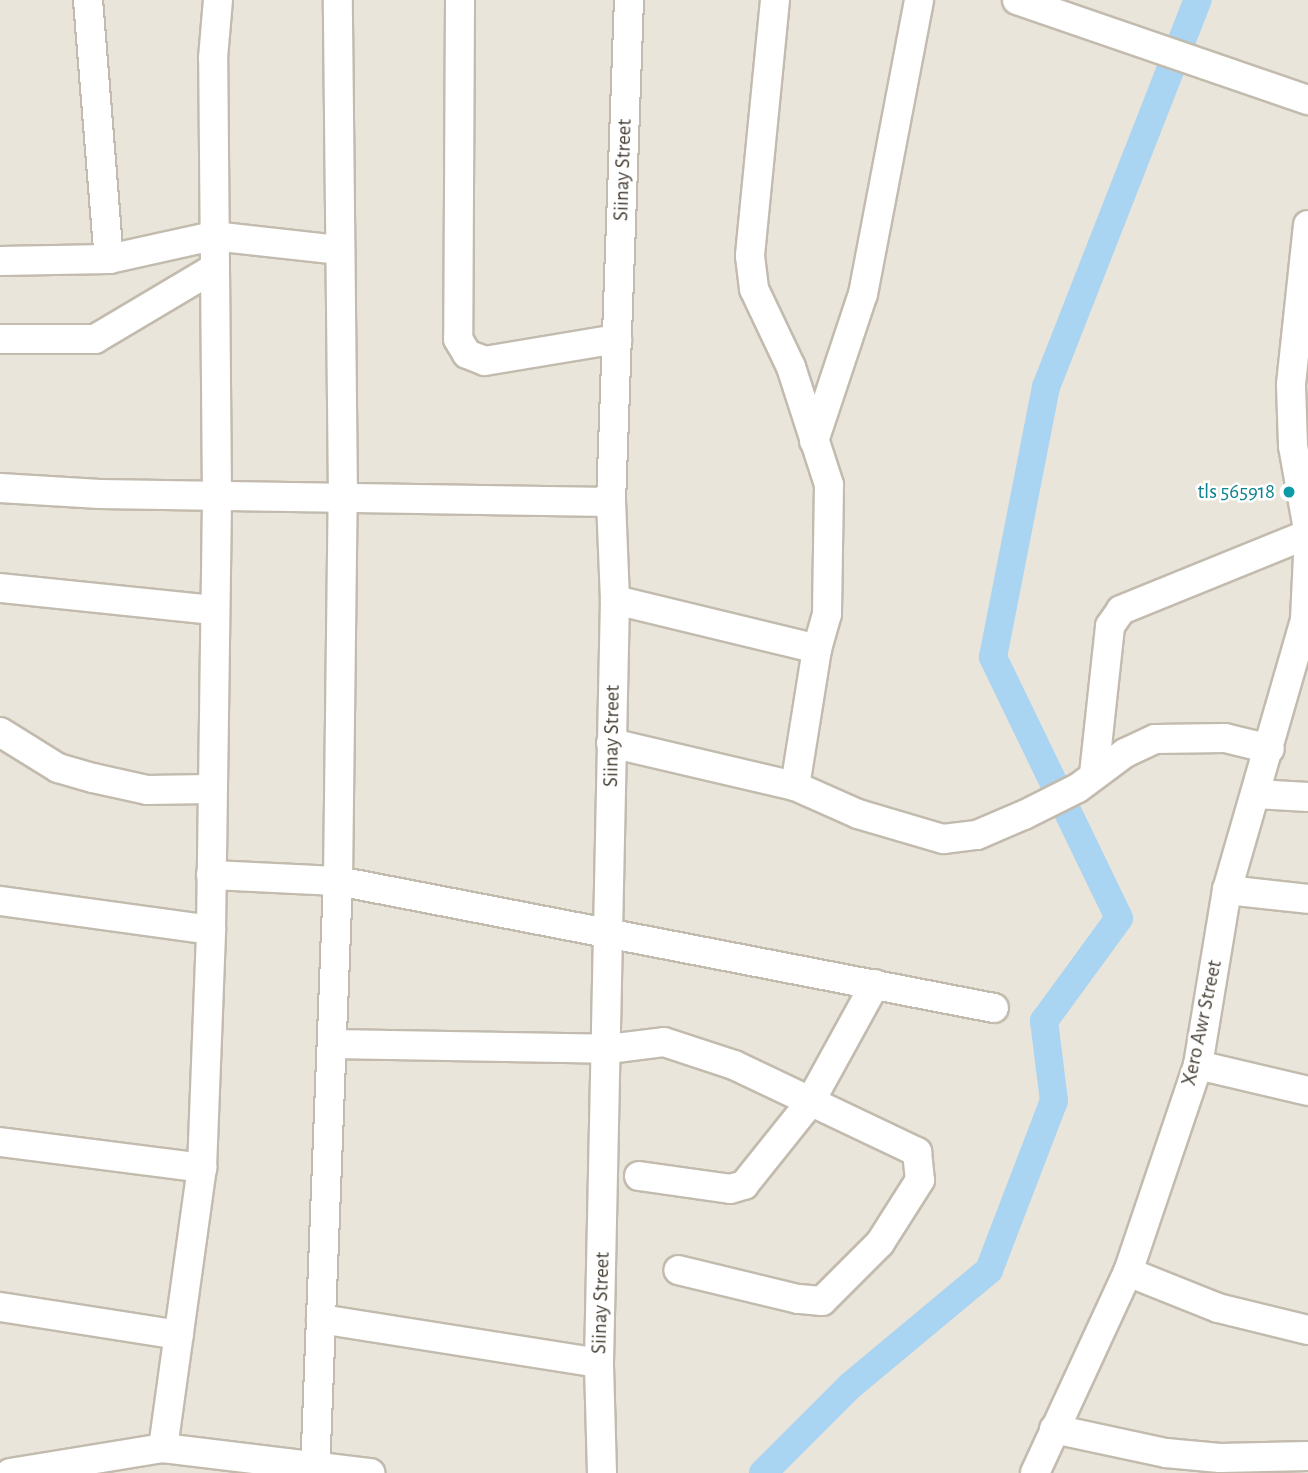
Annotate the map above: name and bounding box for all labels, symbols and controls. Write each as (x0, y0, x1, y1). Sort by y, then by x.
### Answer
street label: Siinay Street (609, 118, 637, 222)
place label: tls 565918 (1197, 479, 1275, 505)
marker: tls 565918 (1281, 484, 1297, 500)
street label: Siinay Street (599, 685, 625, 787)
street label: Xero Awr Street (1176, 958, 1228, 1088)
street label: Siinay Street (587, 1251, 615, 1355)

